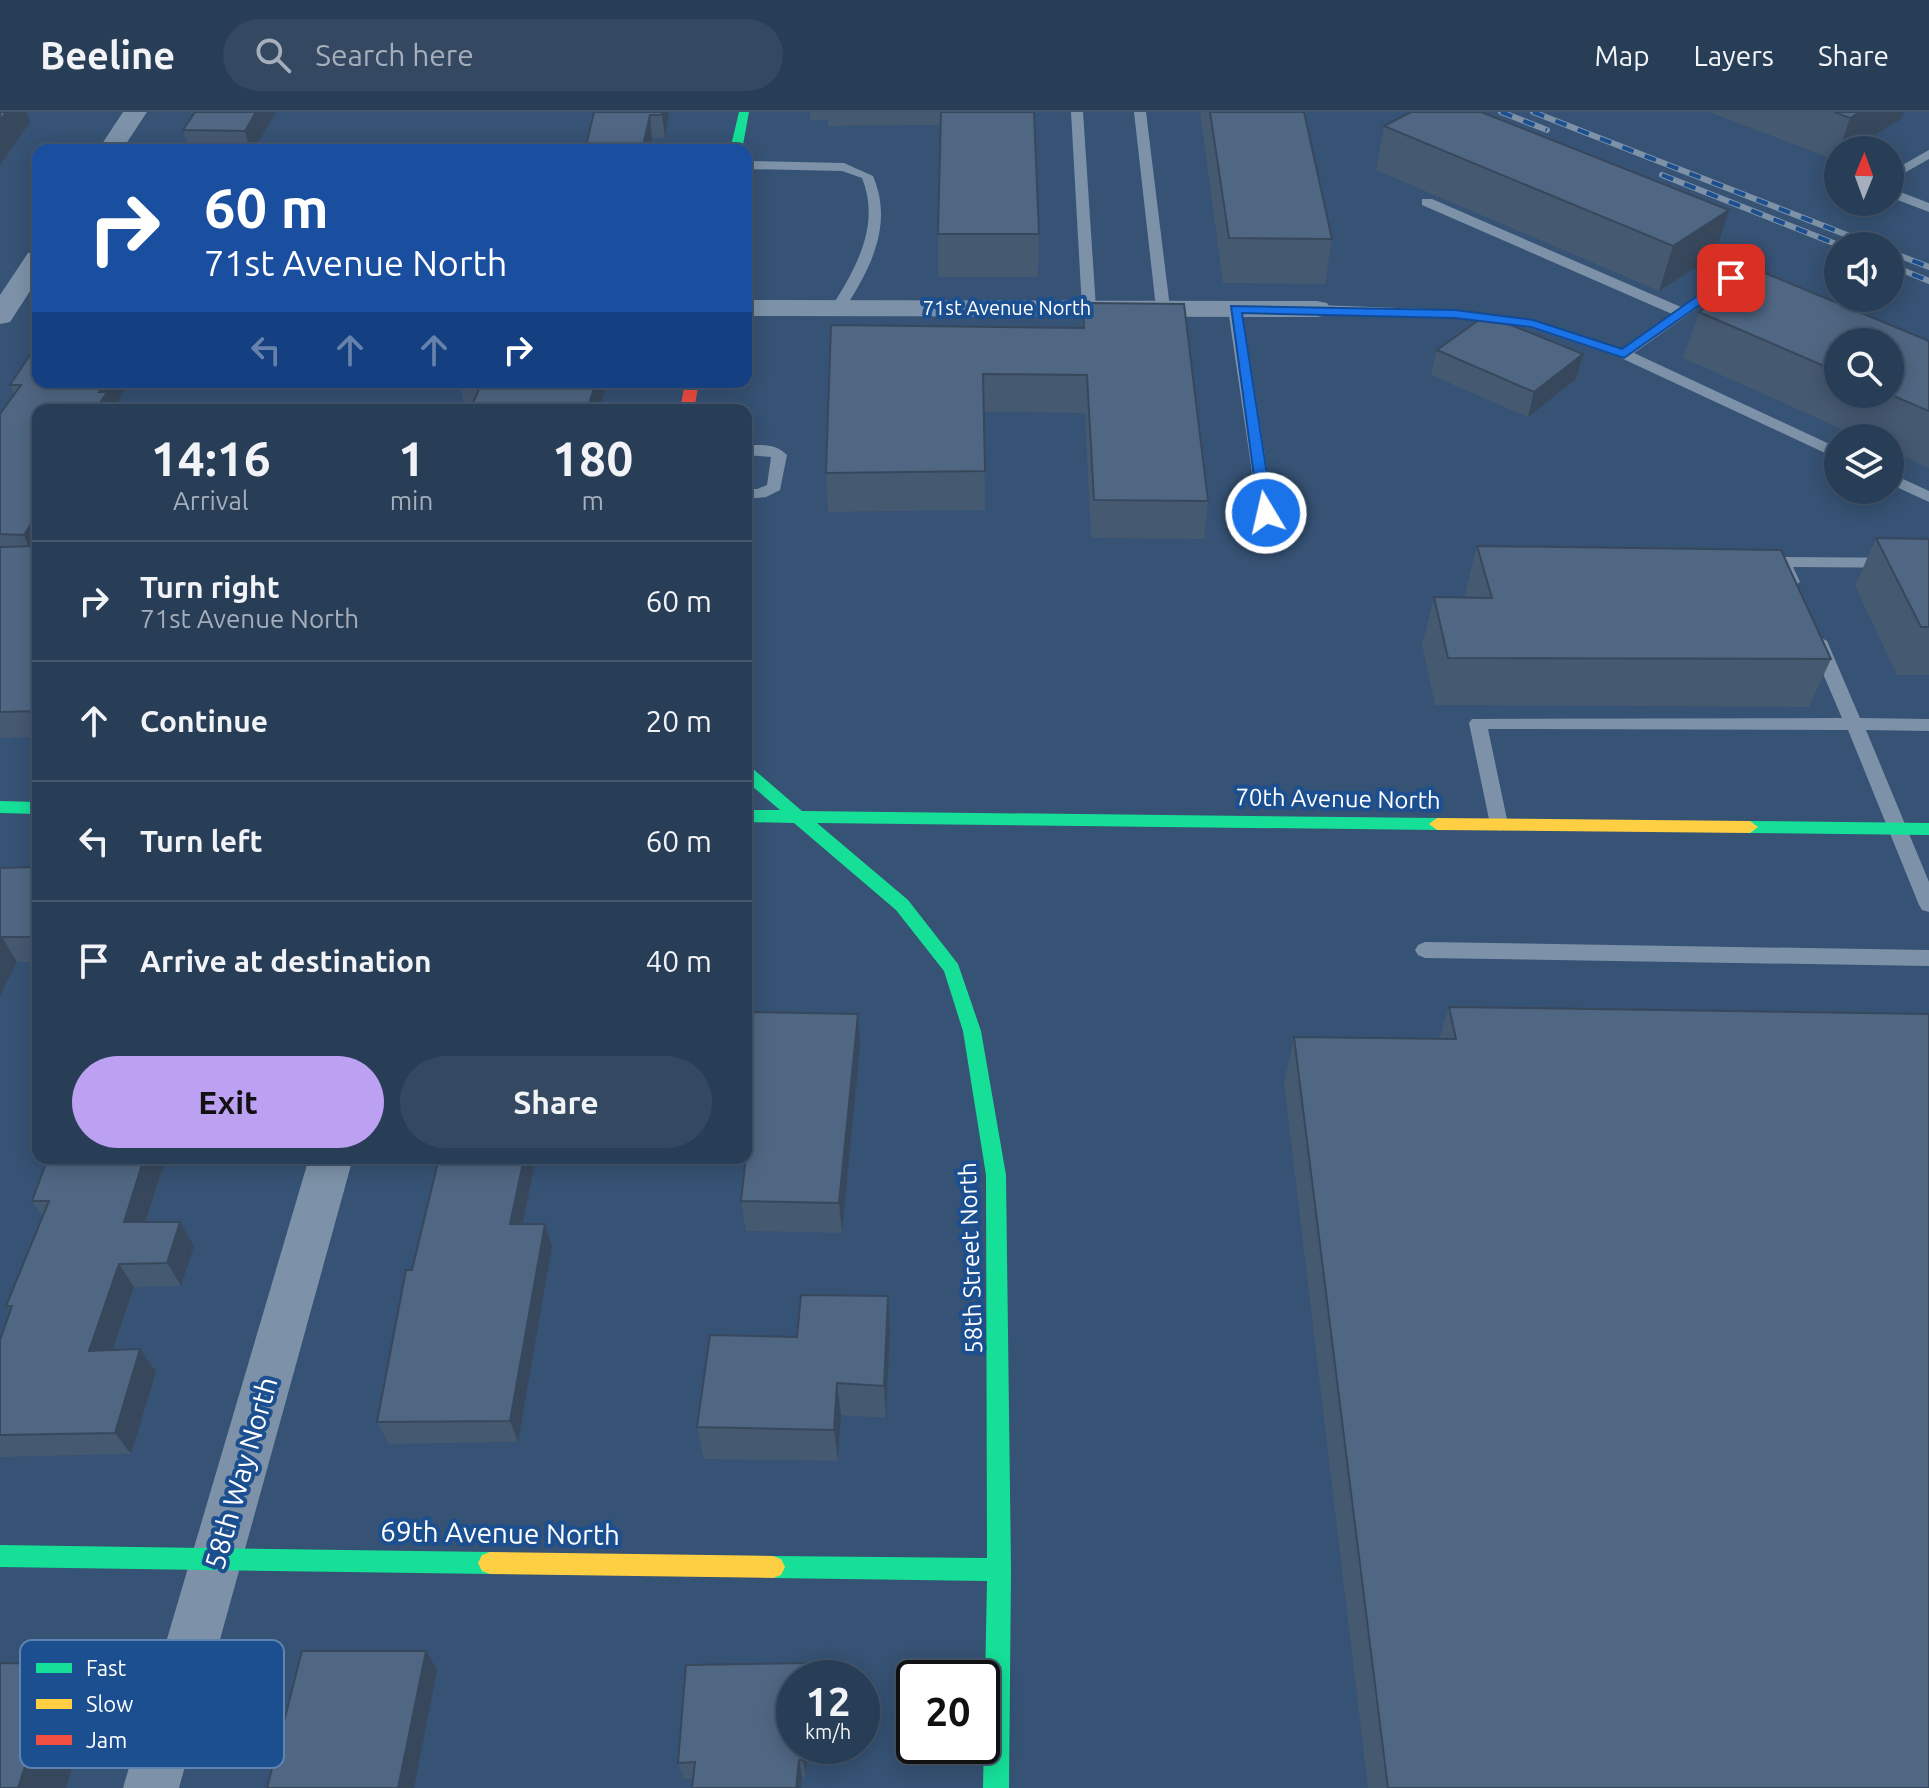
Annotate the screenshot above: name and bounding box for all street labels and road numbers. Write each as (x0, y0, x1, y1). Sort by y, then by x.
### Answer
street label: 71st Avenue North (923, 296, 1091, 319)
street label: 70th Avenue North (1235, 783, 1441, 814)
street label: 58th Street North (954, 1162, 987, 1354)
street label: 58th Way North (198, 1373, 283, 1573)
street label: 69th Avenue North (380, 1515, 620, 1550)

